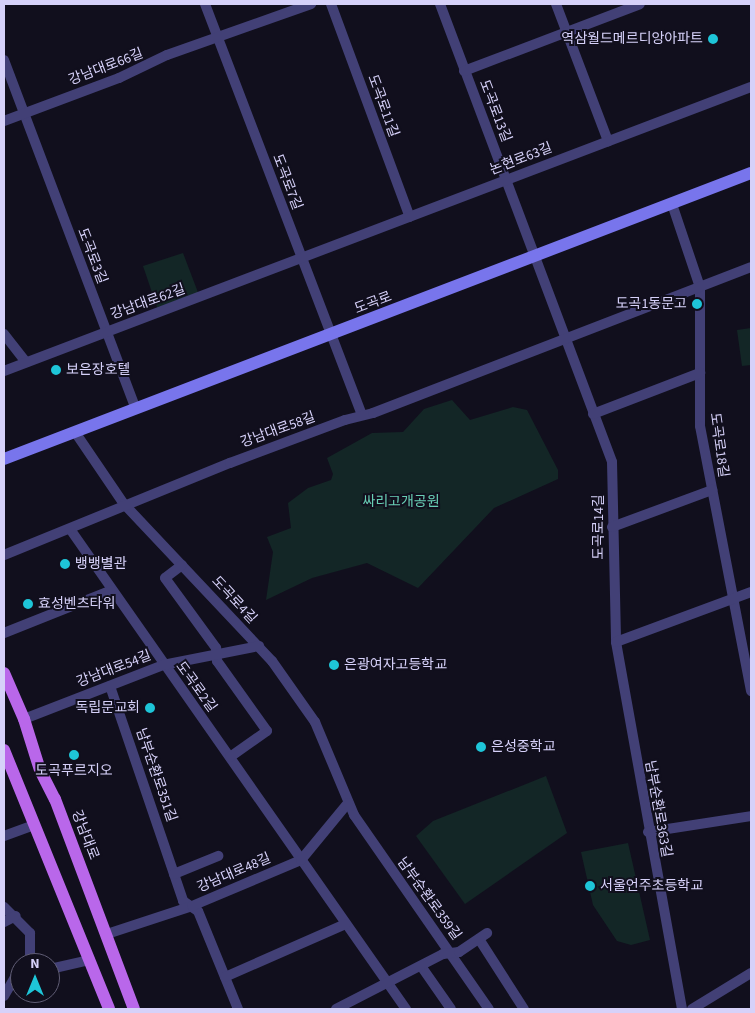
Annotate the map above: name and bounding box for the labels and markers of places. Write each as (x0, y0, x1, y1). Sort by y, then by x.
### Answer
place label: 역삼월드메르디앙아파트 (561, 31, 703, 47)
marker: 역삼월드메르디앙아파트 (707, 33, 719, 45)
place label: 도곡1동문고 (616, 296, 687, 312)
marker: 도곡1동문고 (691, 298, 703, 310)
place label: 보은장호텔 (66, 362, 130, 378)
marker: 보은장호텔 (50, 364, 62, 376)
place label: 뱅뱅별관 (75, 556, 127, 572)
marker: 뱅뱅별관 (59, 558, 71, 570)
place label: 효성벤츠타워 (38, 596, 115, 612)
marker: 효성벤츠타워 (22, 598, 34, 610)
place label: 은광여자고등학교 (344, 657, 447, 673)
marker: 은광여자고등학교 (328, 659, 340, 671)
place label: 독립문교회 (76, 700, 140, 716)
marker: 독립문교회 (144, 702, 156, 714)
place label: 은성중학교 (491, 739, 555, 755)
marker: 은성중학교 (475, 741, 487, 753)
marker: 도곡푸르지오 (68, 749, 80, 761)
place label: 도곡푸르지오 (35, 763, 113, 779)
place label: 서울언주초등학교 (600, 878, 703, 894)
marker: 서울언주초등학교 (584, 880, 596, 892)

